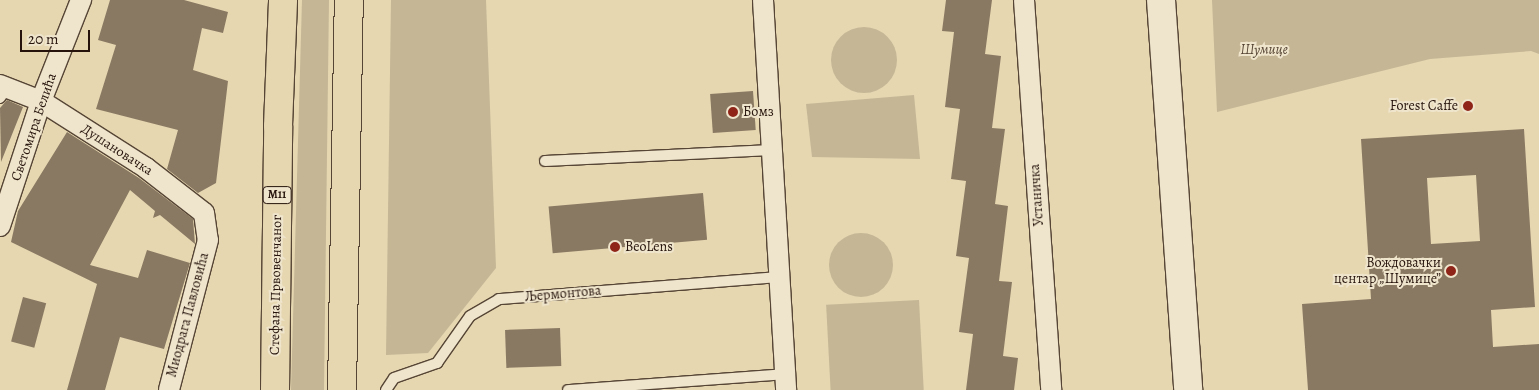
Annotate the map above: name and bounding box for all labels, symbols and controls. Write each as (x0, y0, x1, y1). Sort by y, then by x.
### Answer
scale bar (22, 20, 92, 52)
text: 20 m (28, 29, 59, 49)
park label: Шумице (1240, 42, 1288, 58)
street label: Светомира Белића (8, 71, 60, 183)
place label: Forest Caffe (1390, 98, 1458, 114)
marker: Forest Caffe (1462, 100, 1474, 112)
place label: Бомз (743, 104, 774, 120)
marker: Бомз (727, 106, 739, 118)
street label: Душановачка (78, 121, 156, 179)
street label: Устаничка (1026, 163, 1048, 227)
road number: M11 (262, 186, 292, 204)
street label: Стефана Првовенчаног (266, 215, 286, 355)
place label: BeoLens (625, 239, 673, 255)
marker: BeoLens (609, 241, 621, 253)
street label: Миодрага Павловића (163, 251, 213, 379)
place label: Вождовачки центар „Шумице” (1334, 255, 1441, 288)
marker: Вождовачки центар „Шумице” (1445, 265, 1457, 277)
street label: Љермонтова (524, 282, 602, 306)

